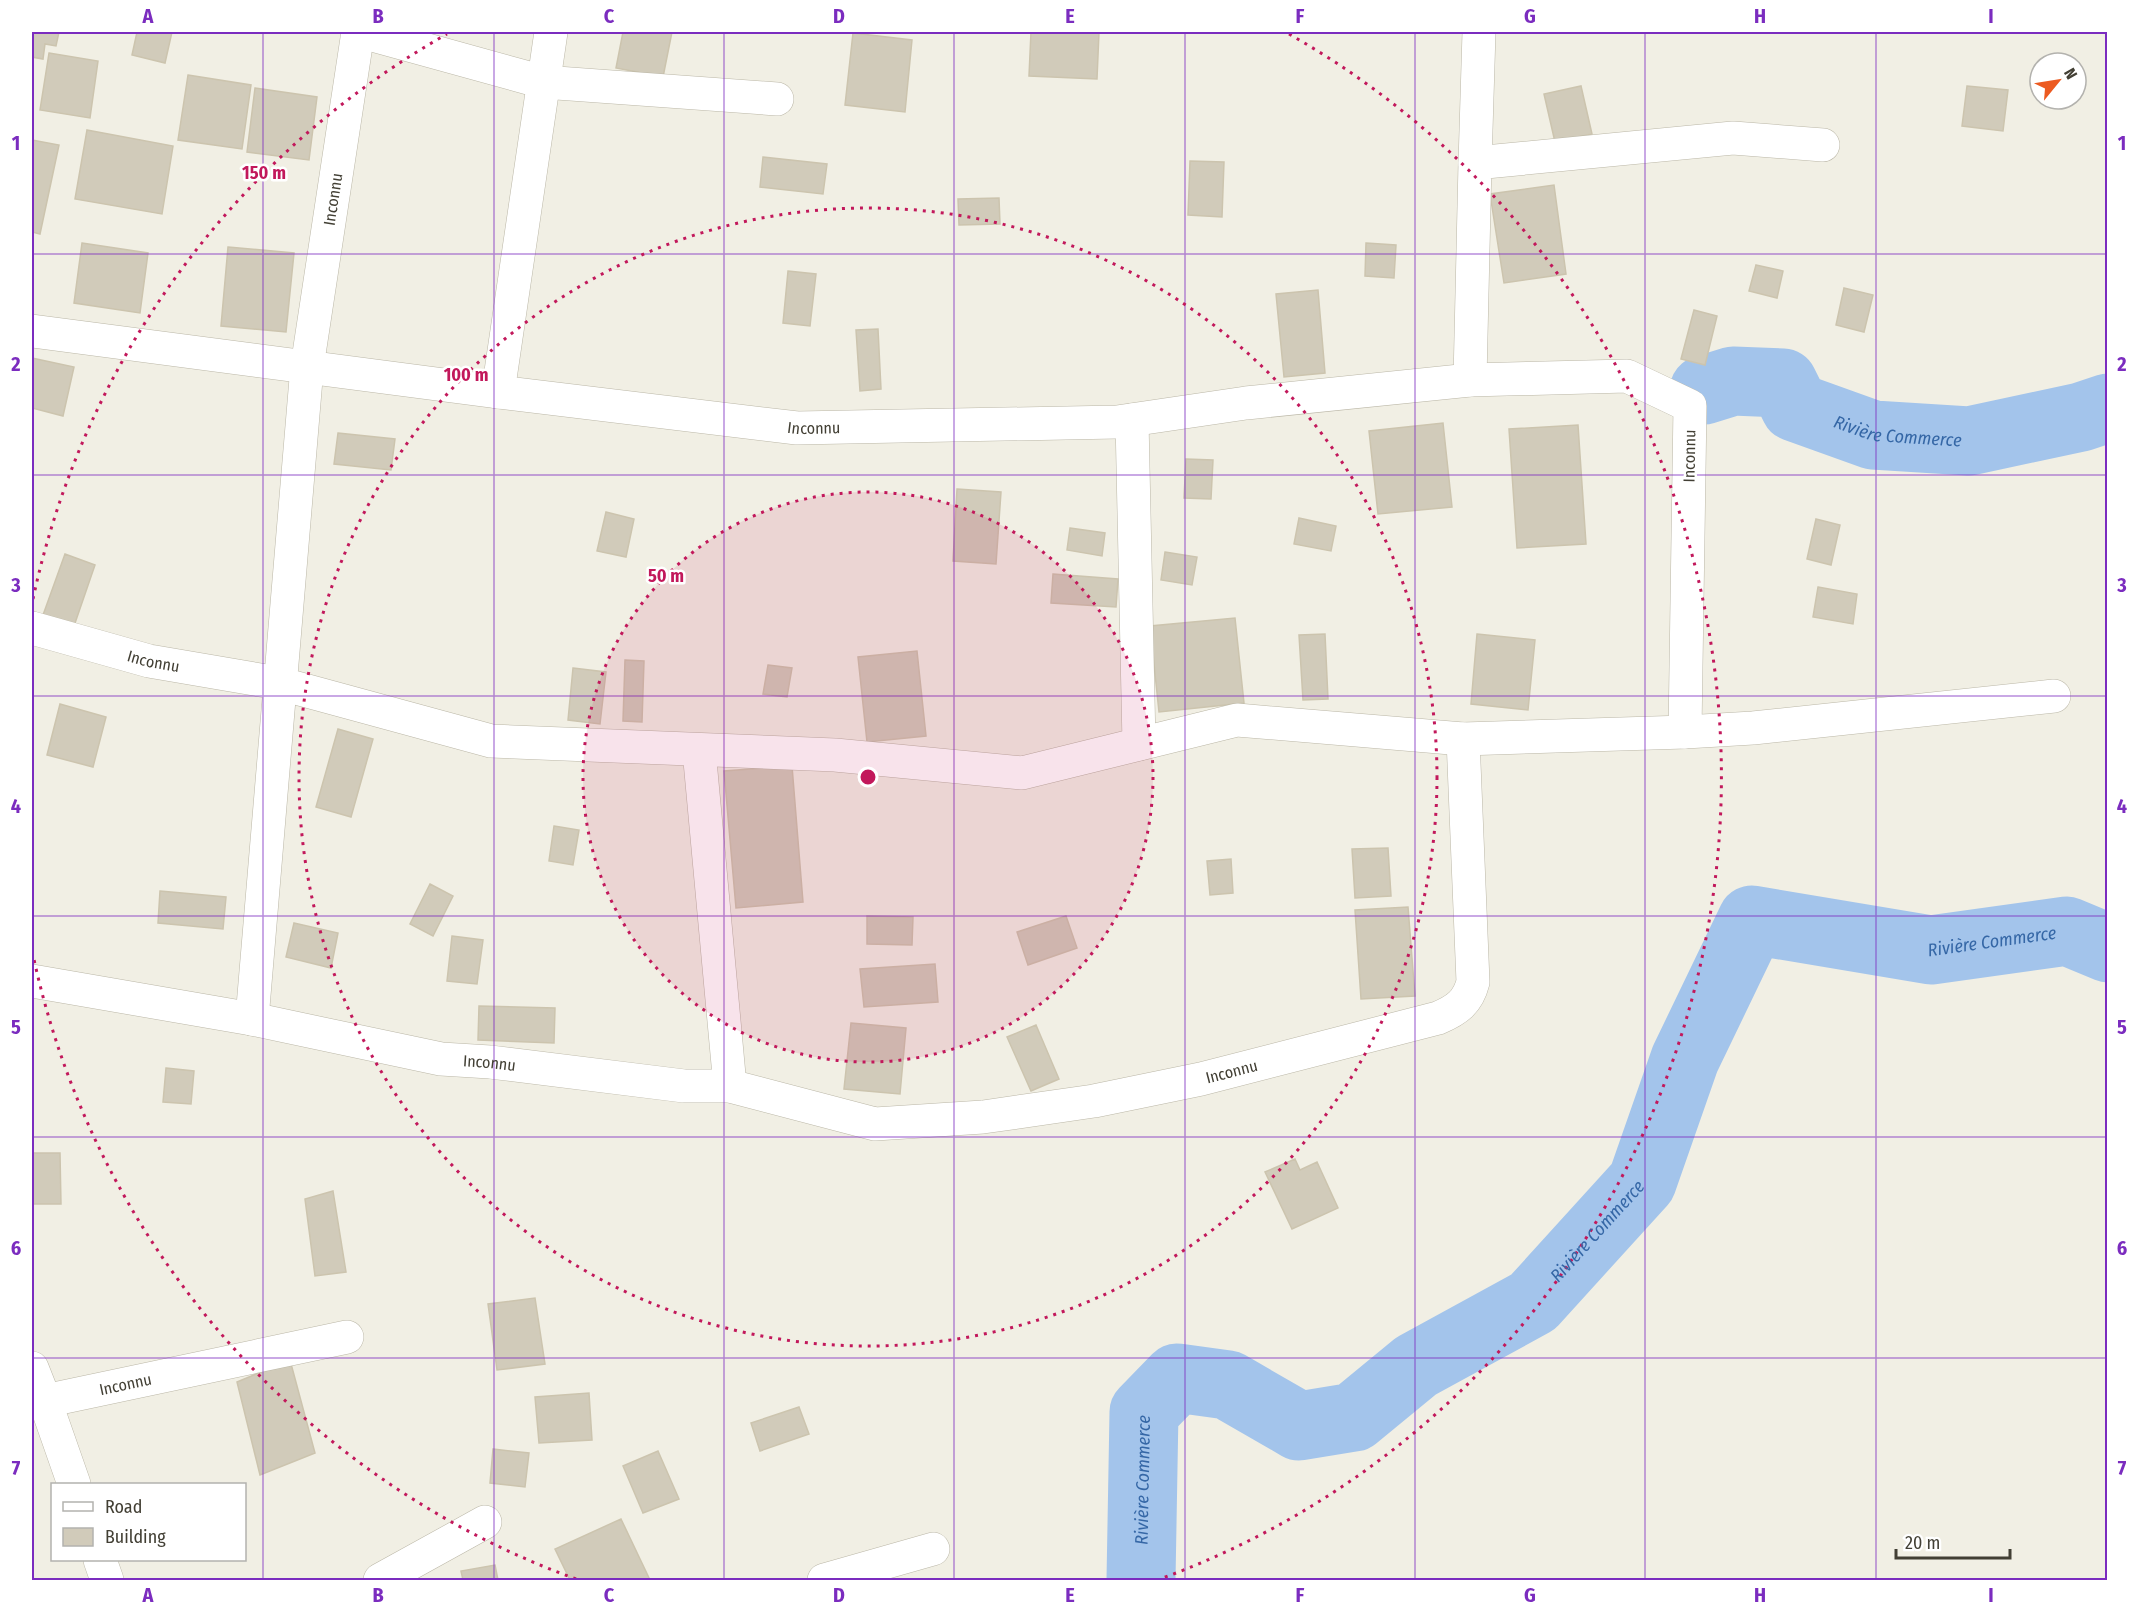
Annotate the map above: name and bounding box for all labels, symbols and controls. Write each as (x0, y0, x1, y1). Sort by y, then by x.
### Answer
text: A (142, 4, 155, 28)
text: B (372, 4, 384, 28)
text: C (604, 4, 615, 28)
text: D (833, 4, 845, 28)
text: E (1065, 4, 1075, 28)
text: F (1296, 4, 1305, 28)
text: G (1524, 4, 1536, 28)
text: H (1754, 4, 1766, 28)
text: I (1988, 4, 1994, 28)
north arrow (2028, 51, 2088, 111)
text: N (2060, 65, 2081, 83)
text: 1 (12, 131, 20, 155)
text: 1 (2118, 131, 2126, 155)
text: 150 m (242, 162, 286, 184)
street label: Inconnu (320, 172, 346, 227)
text: 2 (10, 352, 21, 376)
text: 2 (2116, 352, 2127, 376)
text: 100 m (444, 364, 488, 386)
water label: Rivière Commerce (1831, 411, 1963, 452)
street label: Inconnu (786, 418, 840, 438)
street label: Inconnu (1680, 429, 1699, 483)
text: 50 m (648, 565, 684, 587)
text: 3 (10, 573, 21, 597)
text: 3 (2116, 573, 2127, 597)
street label: Inconnu (125, 646, 181, 676)
centre of rings (858, 767, 878, 787)
text: 4 (11, 794, 21, 818)
text: 4 (2117, 794, 2127, 818)
water label: Rivière Commerce (1926, 922, 2058, 961)
text: 5 (11, 1015, 21, 1039)
text: 5 (2117, 1015, 2127, 1039)
street label: Inconnu (462, 1051, 517, 1075)
street label: Inconnu (1204, 1056, 1260, 1087)
water label: Rivière Commerce (1546, 1175, 1649, 1287)
text: 6 (11, 1236, 21, 1260)
text: 6 (2117, 1236, 2127, 1260)
street label: Inconnu (98, 1370, 153, 1399)
water label: Rivière Commerce (1131, 1415, 1155, 1545)
text: 7 (12, 1456, 21, 1480)
text: 7 (2118, 1456, 2127, 1480)
legend (51, 1483, 246, 1561)
text: Road (105, 1496, 142, 1518)
scale bar (1896, 1522, 2010, 1560)
text: Building (105, 1526, 166, 1548)
text: 20 m (1905, 1532, 1940, 1554)
text: A (142, 1583, 155, 1607)
text: B (372, 1583, 384, 1607)
text: C (604, 1583, 615, 1607)
text: D (833, 1583, 845, 1607)
text: E (1065, 1583, 1075, 1607)
text: F (1296, 1583, 1305, 1607)
text: G (1524, 1583, 1536, 1607)
text: H (1754, 1583, 1766, 1607)
text: I (1988, 1583, 1994, 1607)

